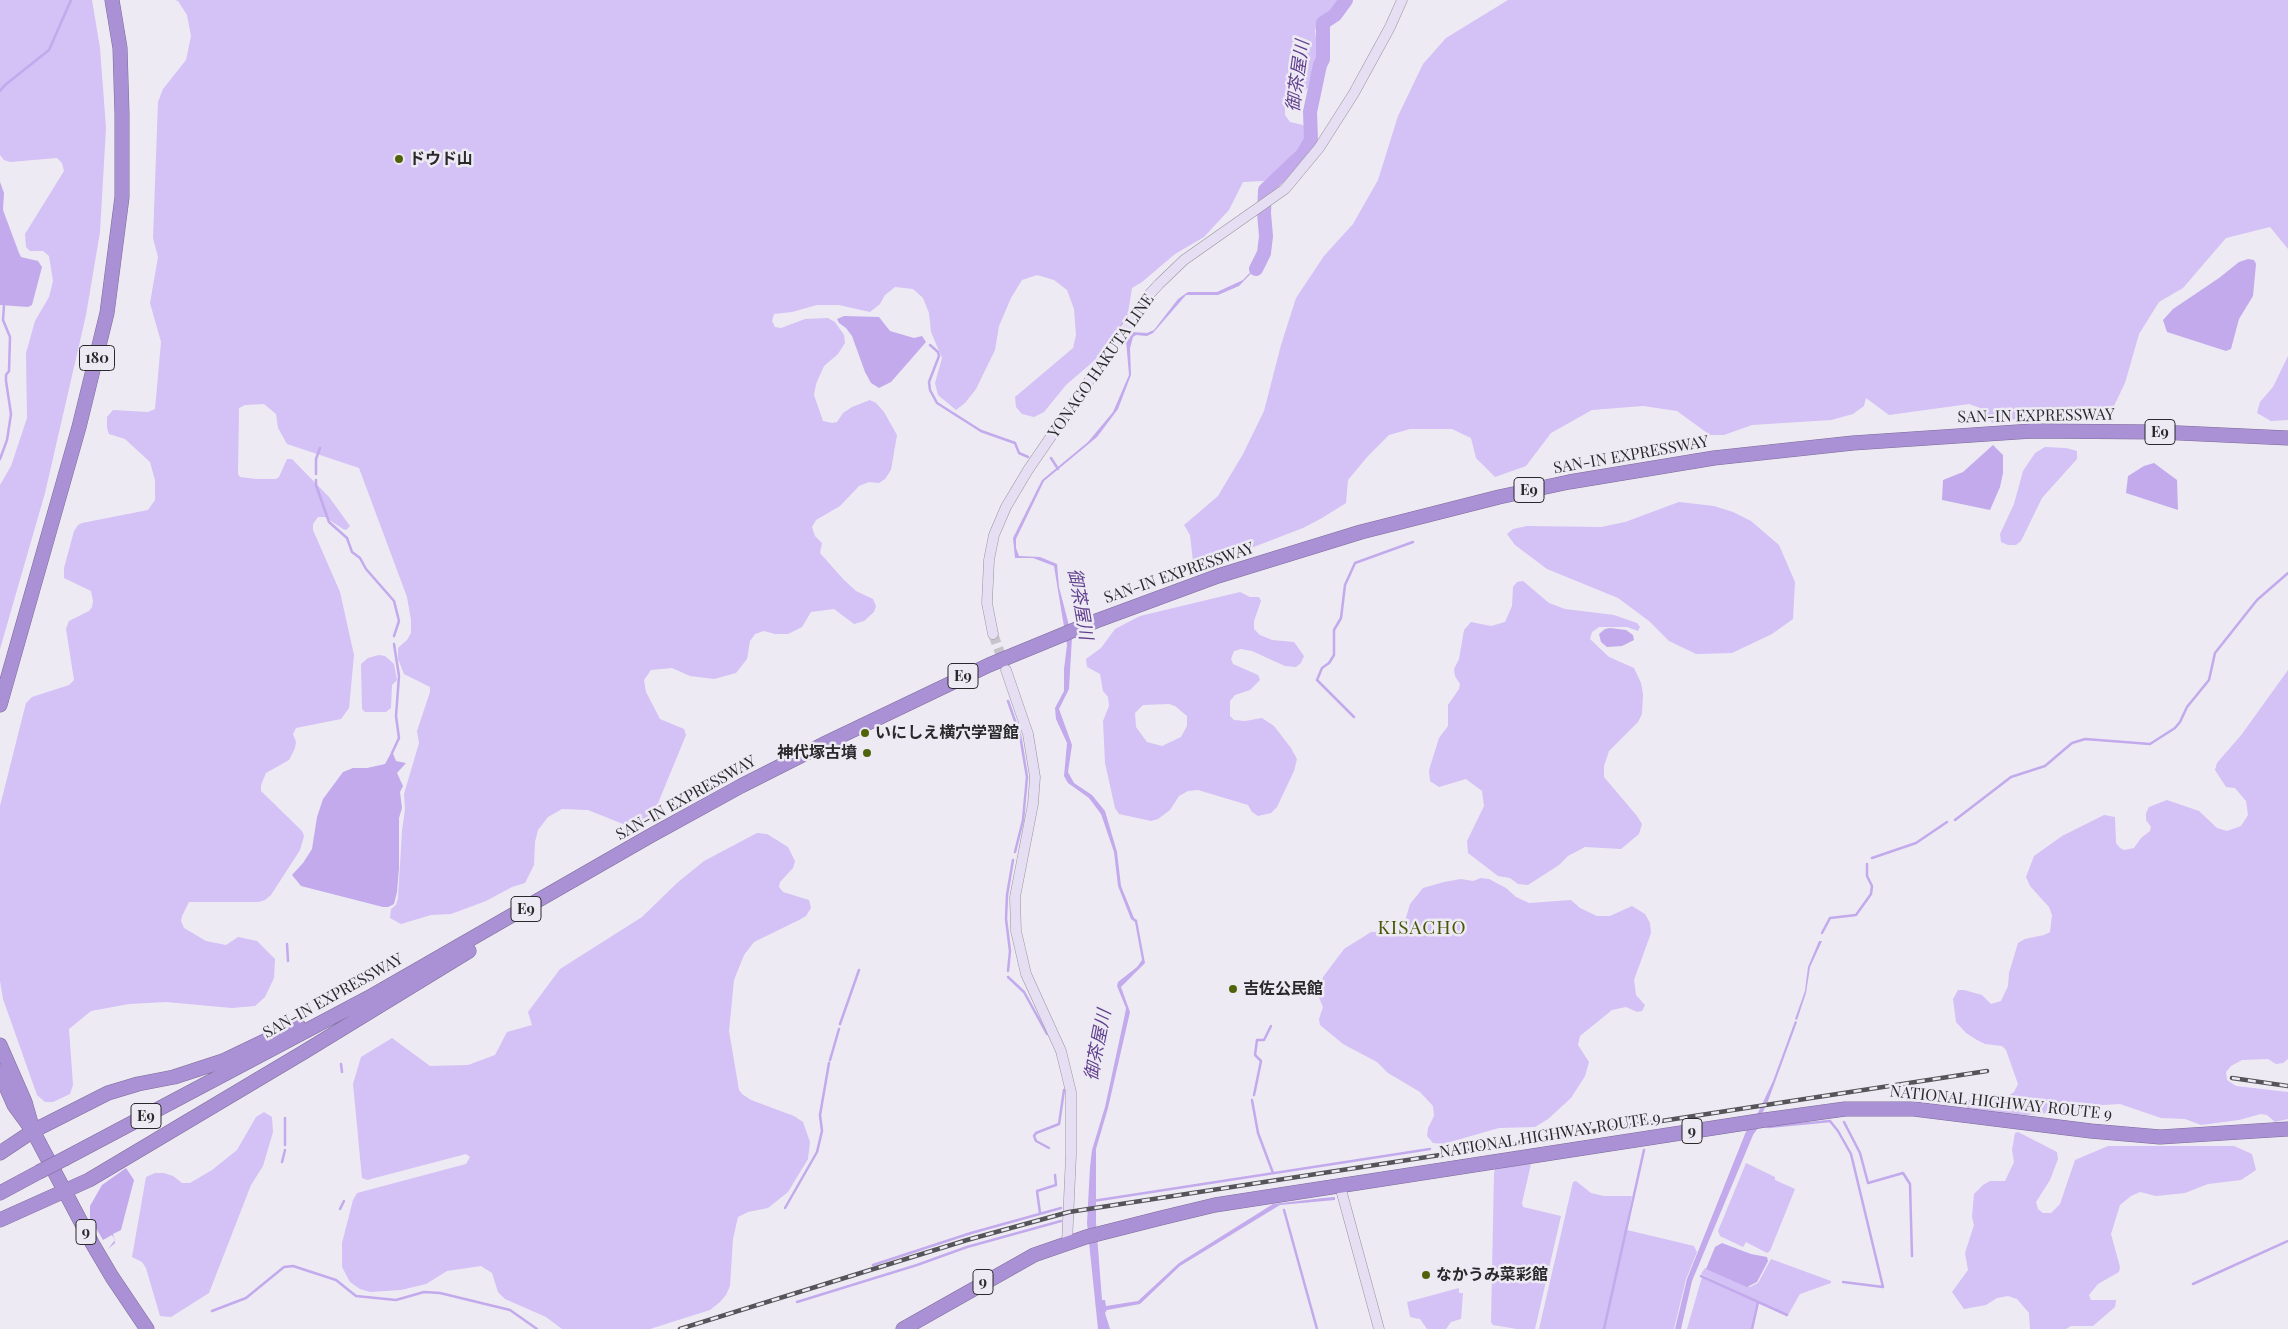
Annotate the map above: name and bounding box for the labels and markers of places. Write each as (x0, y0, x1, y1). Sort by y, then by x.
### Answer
place label: ドウド山 (409, 149, 473, 169)
marker: ドウド山 (393, 153, 405, 165)
place label: いにしえ横穴学習館 (875, 723, 1019, 743)
marker: いにしえ横穴学習館 (859, 727, 871, 739)
place label: 神代塚古墳 (777, 743, 857, 763)
marker: 神代塚古墳 (861, 747, 873, 759)
place label: 吉佐公民館 (1243, 979, 1323, 999)
marker: 吉佐公民館 (1227, 983, 1239, 995)
place label: なかうみ菜彩館 (1436, 1265, 1548, 1285)
marker: なかうみ菜彩館 (1420, 1269, 1432, 1281)

